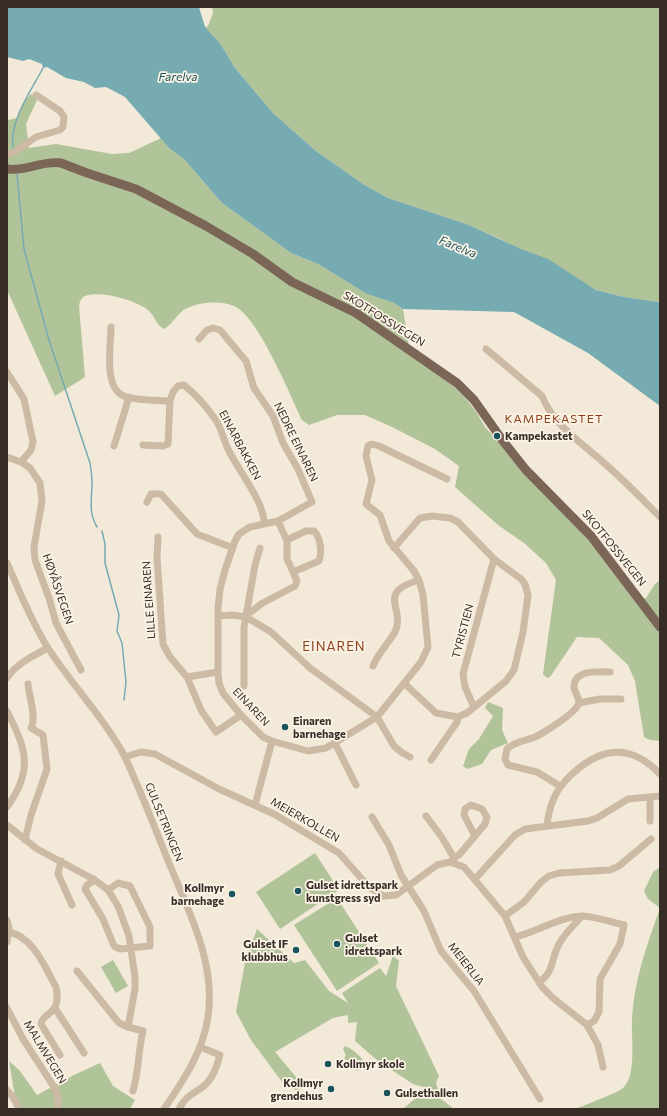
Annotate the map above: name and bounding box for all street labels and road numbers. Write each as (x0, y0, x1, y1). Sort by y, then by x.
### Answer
street label: SKOTFOSSVEGEN (341, 288, 427, 350)
street label: NEDRE EINAREN (271, 400, 321, 484)
street label: EINARBAKKEN (216, 408, 264, 482)
street label: SKOTFOSSVEGEN (579, 507, 649, 589)
street label: HØYÅSVEGEN (40, 552, 76, 626)
street label: LILLE EINAREN (140, 560, 158, 640)
street label: TYRISTIEN (449, 602, 477, 660)
street label: EINAREN (230, 685, 272, 729)
street label: GULSETRINGEN (142, 781, 186, 863)
street label: MEIERKOLLEN (268, 795, 342, 845)
street label: MEIERLIA (445, 940, 487, 988)
street label: MALMVEGEN (21, 1018, 69, 1086)

